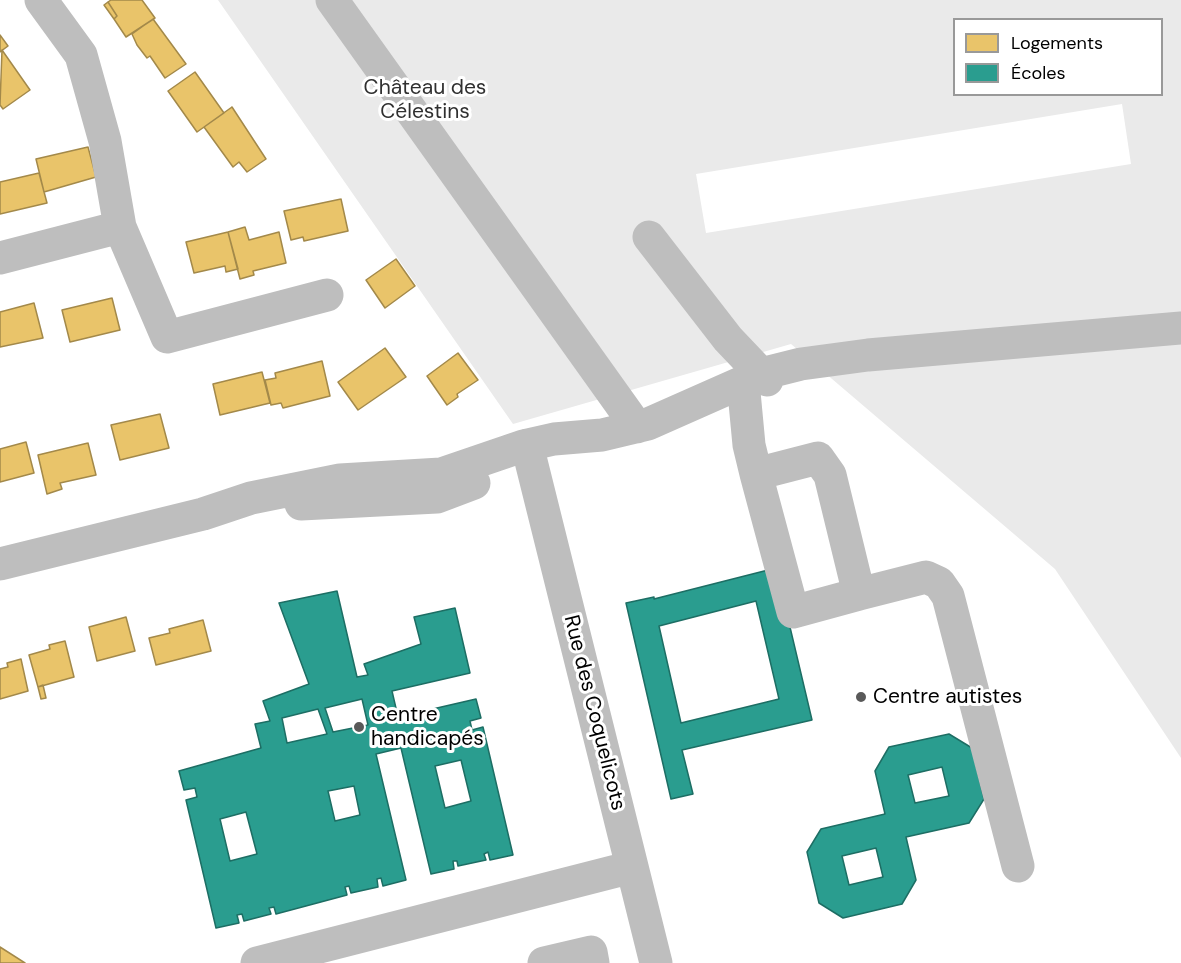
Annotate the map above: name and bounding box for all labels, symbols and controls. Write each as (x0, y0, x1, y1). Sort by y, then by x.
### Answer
legend (953, 18, 1163, 96)
text: Logements (1011, 31, 1103, 55)
text: Écoles (1011, 61, 1065, 85)
park label: Château des Célestins (364, 75, 486, 125)
street label: Rue des Coquelicots (558, 613, 630, 813)
place label: Centre autistes (873, 684, 1022, 710)
marker: Centre autistes (854, 690, 868, 704)
place label: Centre handicapés (371, 702, 484, 752)
marker: Centre handicapés (352, 720, 366, 734)

